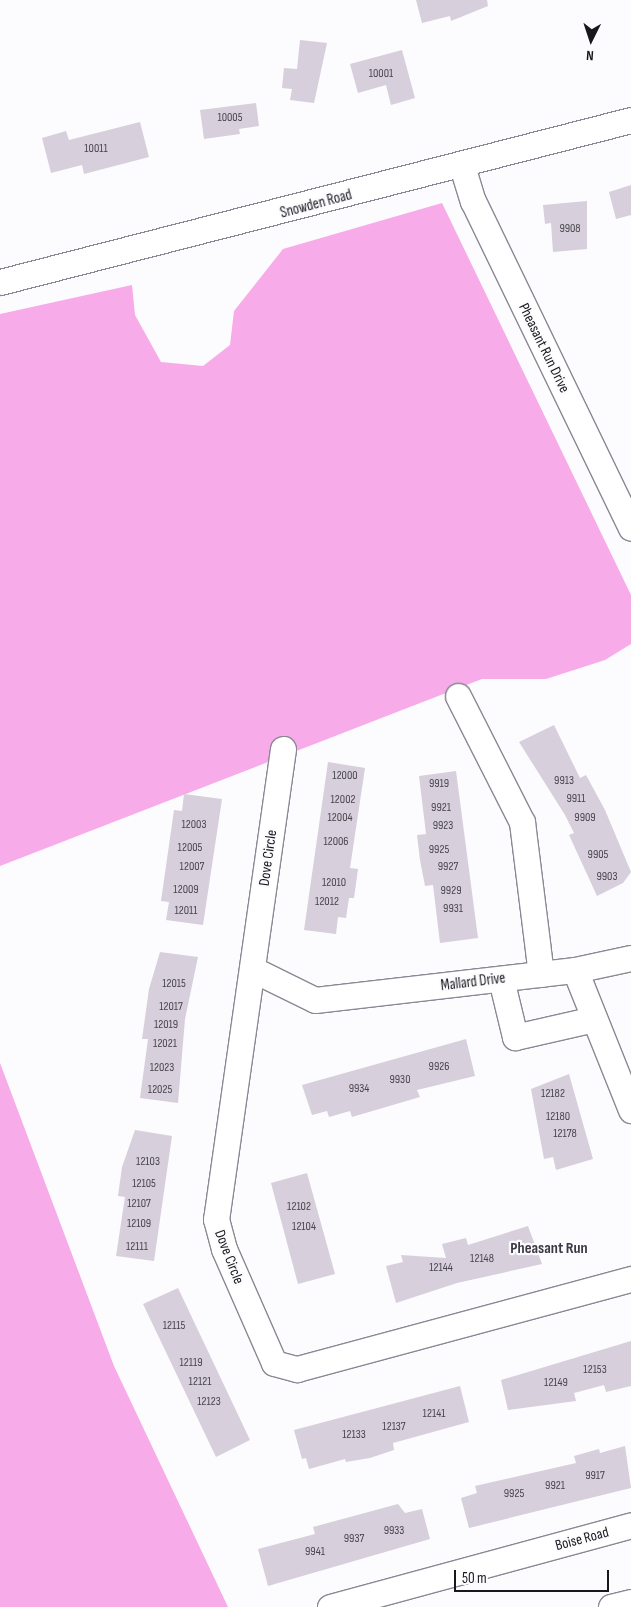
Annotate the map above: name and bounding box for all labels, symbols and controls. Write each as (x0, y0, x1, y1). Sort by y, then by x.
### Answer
north arrow (566, 15, 616, 65)
text: N (586, 47, 594, 64)
house number: 10001 (369, 67, 393, 81)
house number: 10005 (217, 111, 243, 125)
house number: 10011 (84, 142, 108, 156)
street label: Snowden Road (278, 186, 354, 222)
house number: 9908 (559, 222, 581, 236)
street label: Pheasant Run Drive (515, 300, 573, 396)
house number: 12000 (332, 769, 358, 783)
house number: 9913 (554, 774, 574, 788)
house number: 9919 (429, 777, 449, 791)
house number: 9911 (566, 792, 586, 806)
house number: 12002 (331, 793, 355, 807)
house number: 9921 (431, 801, 451, 815)
house number: 12004 (328, 811, 352, 825)
house number: 9909 (574, 811, 596, 825)
house number: 12003 (181, 818, 207, 832)
house number: 9923 (433, 819, 453, 833)
street label: Dove Circle (255, 829, 281, 887)
house number: 12006 (323, 835, 349, 849)
house number: 12005 (178, 841, 202, 855)
house number: 9925 (429, 843, 449, 857)
house number: 9905 (588, 848, 608, 862)
house number: 12007 (180, 860, 204, 874)
house number: 9927 (438, 860, 458, 874)
house number: 9903 (596, 870, 618, 884)
house number: 12010 (322, 876, 346, 890)
house number: 12009 (173, 883, 199, 897)
house number: 9929 (441, 884, 461, 898)
house number: 12012 (315, 895, 339, 909)
house number: 9931 (443, 902, 463, 916)
house number: 12011 (174, 904, 198, 918)
street label: Mallard Drive (440, 969, 506, 995)
house number: 12015 (162, 977, 186, 991)
house number: 12017 (159, 1000, 183, 1014)
house number: 12019 (154, 1018, 178, 1032)
house number: 12021 (153, 1037, 177, 1051)
house number: 9926 (429, 1060, 449, 1074)
house number: 12023 (150, 1061, 174, 1075)
house number: 9930 (389, 1073, 411, 1087)
house number: 9934 (349, 1082, 369, 1096)
house number: 12025 (148, 1083, 172, 1097)
house number: 12182 (541, 1087, 565, 1101)
house number: 12180 (546, 1110, 570, 1124)
house number: 12178 (553, 1127, 577, 1141)
house number: 12103 (136, 1155, 160, 1169)
house number: 12105 (132, 1177, 156, 1191)
house number: 12107 (127, 1197, 151, 1211)
house number: 12102 (287, 1200, 311, 1214)
house number: 12109 (127, 1217, 151, 1231)
house number: 12104 (292, 1220, 316, 1234)
street label: Dove Circle (210, 1227, 248, 1287)
district label: Pheasant Run (510, 1239, 588, 1259)
house number: 12111 (126, 1240, 148, 1254)
house number: 12148 (470, 1252, 494, 1266)
house number: 12144 (429, 1261, 453, 1275)
house number: 12115 (163, 1319, 185, 1333)
house number: 12119 (179, 1356, 203, 1370)
house number: 12153 (583, 1363, 607, 1377)
house number: 12121 (189, 1375, 211, 1389)
house number: 12149 (544, 1376, 568, 1390)
house number: 12123 (197, 1395, 221, 1409)
house number: 12141 (423, 1407, 445, 1421)
house number: 12137 (382, 1420, 406, 1434)
house number: 12133 (342, 1428, 366, 1442)
house number: 9917 (585, 1469, 605, 1483)
house number: 9921 (545, 1479, 565, 1493)
house number: 9925 (504, 1487, 524, 1501)
street label: Boise Road (553, 1523, 611, 1555)
house number: 9933 (384, 1524, 404, 1538)
house number: 9937 (344, 1532, 364, 1546)
house number: 9941 (305, 1545, 325, 1559)
scale bar (456, 1560, 611, 1592)
text: 50 m (462, 1569, 487, 1588)

